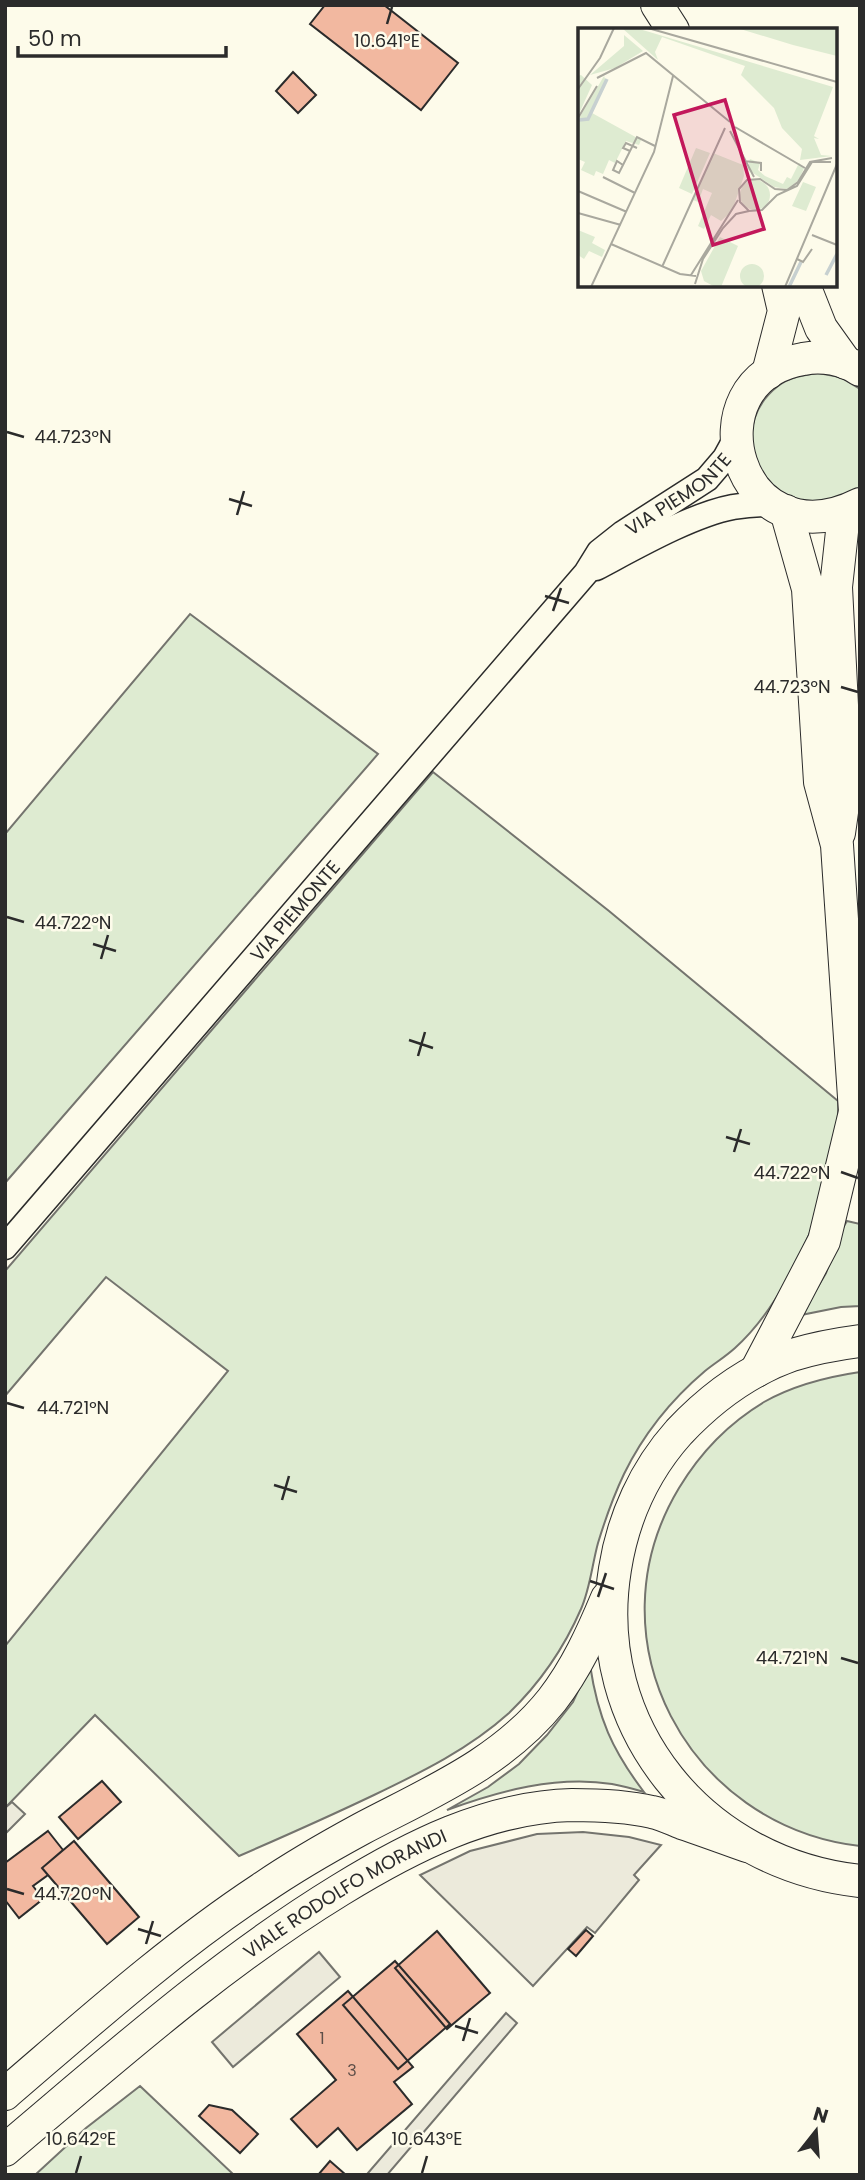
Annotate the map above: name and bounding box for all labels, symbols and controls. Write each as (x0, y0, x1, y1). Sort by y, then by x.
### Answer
scale bar (18, 14, 226, 58)
text: 50 m (28, 24, 82, 53)
text: 10.641°E (354, 28, 420, 53)
inset map (578, 28, 837, 287)
text: 44.723°N (34, 424, 112, 449)
street label: VIA PIEMONTE (620, 447, 738, 542)
text: 44.723°N (753, 674, 831, 699)
street label: VIA PIEMONTE (244, 855, 346, 967)
text: 44.722°N (35, 910, 112, 935)
text: 44.722°N (754, 1160, 831, 1185)
text: 44.721°N (37, 1395, 109, 1420)
text: 44.721°N (756, 1645, 828, 1670)
street label: VIALE RODOLFO MORANDI (238, 1822, 451, 1965)
text: 44.720°N (34, 1881, 112, 1906)
house number: 1 (319, 2027, 325, 2050)
house number: 3 (347, 2059, 357, 2082)
north arrow (781, 2096, 851, 2166)
text: N (810, 2100, 832, 2130)
text: 10.642°E (46, 2126, 116, 2151)
text: 10.643°E (392, 2126, 462, 2151)

